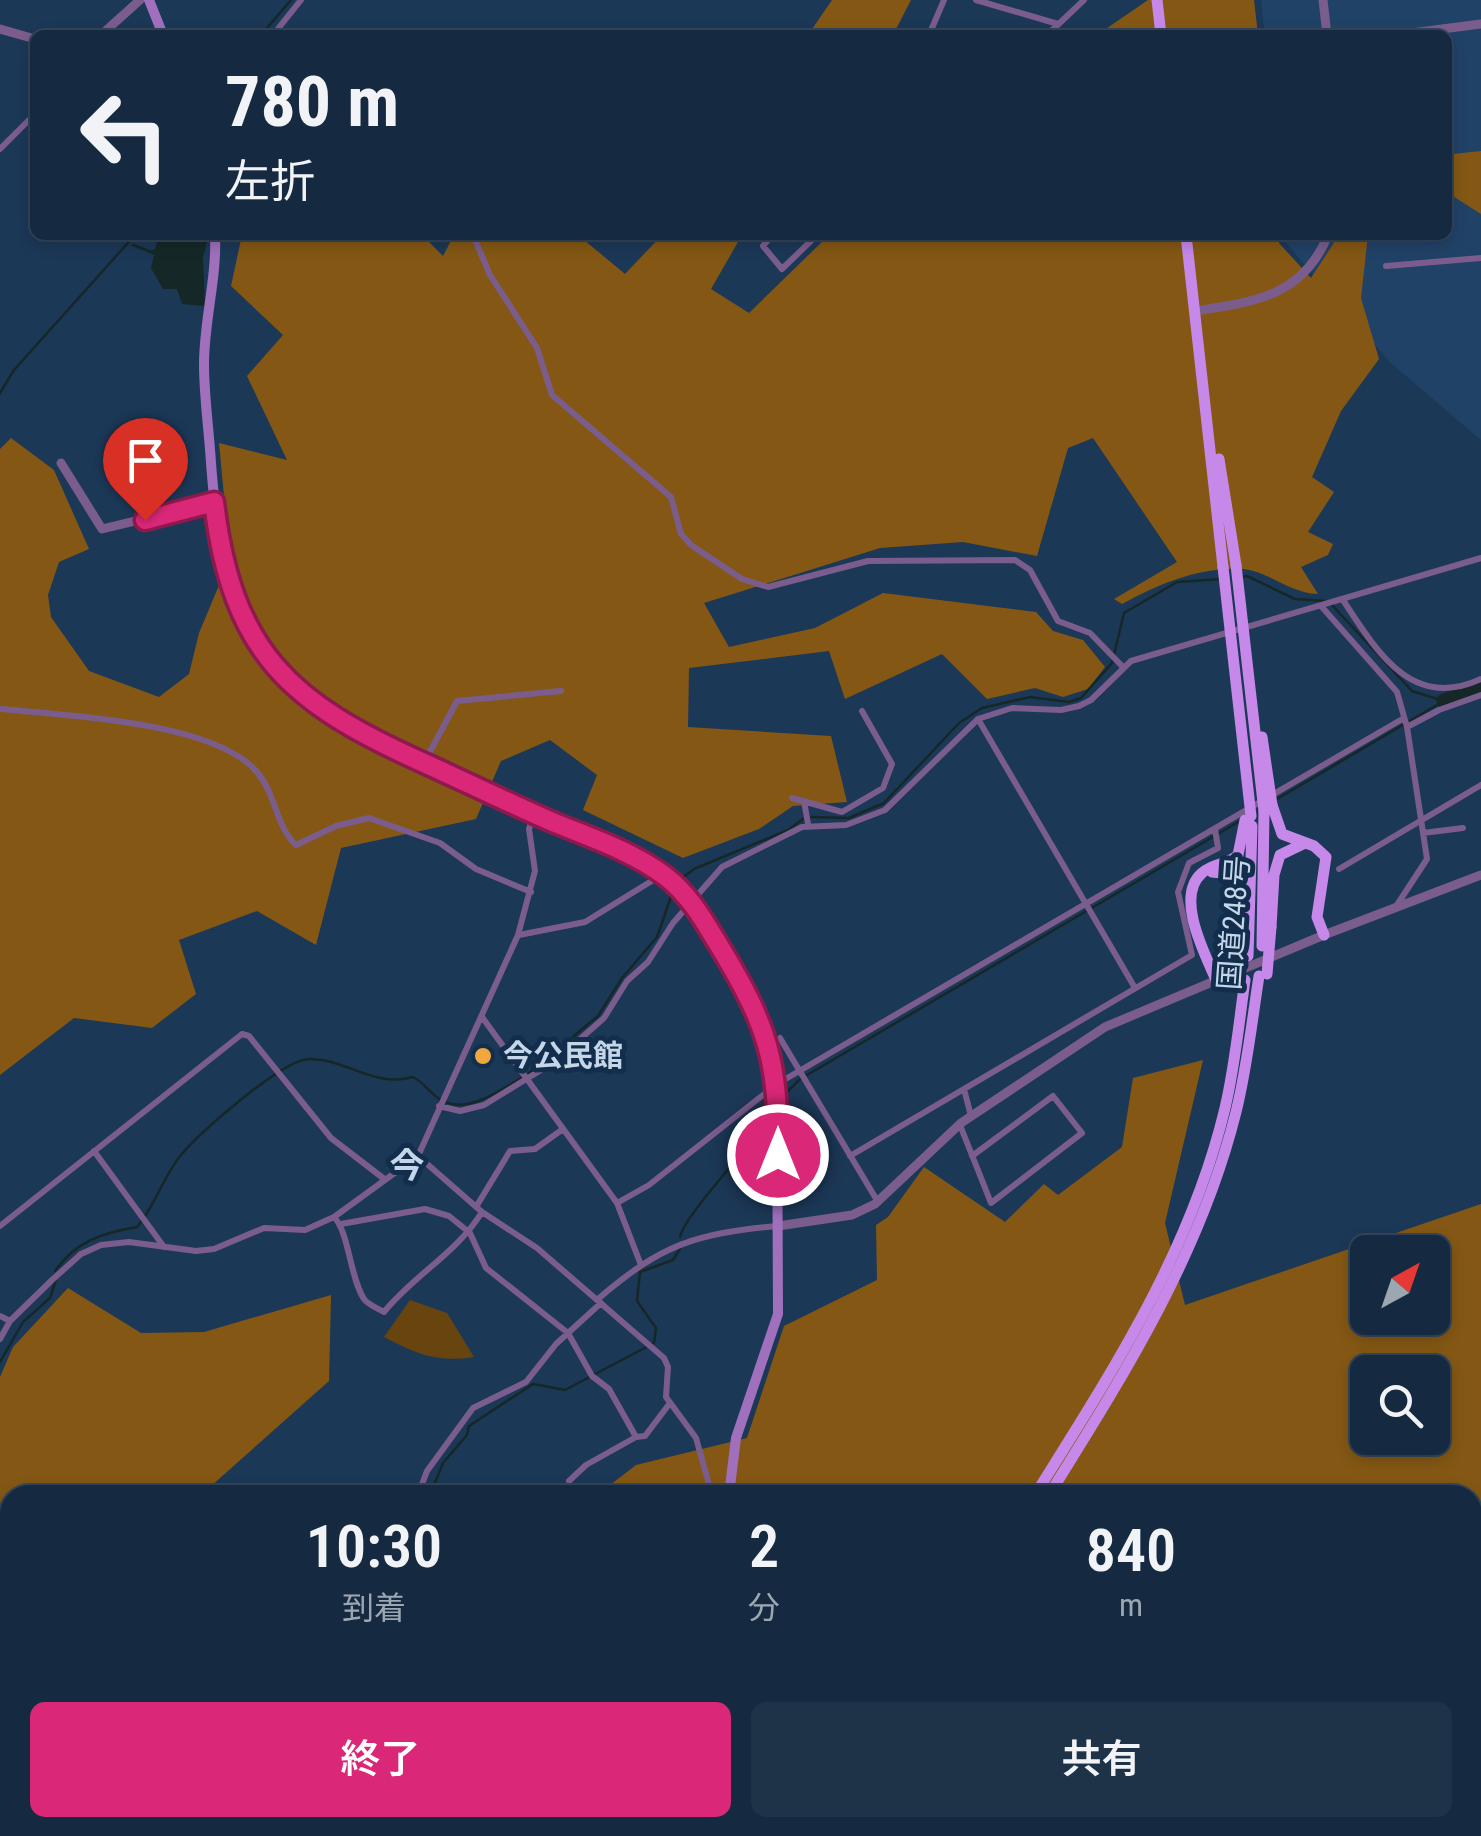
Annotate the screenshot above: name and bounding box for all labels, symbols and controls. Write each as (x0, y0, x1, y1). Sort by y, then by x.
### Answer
text: 780 m (225, 61, 399, 143)
icon: left (60, 70, 190, 200)
text: 左折 (225, 155, 315, 208)
pin (103, 418, 188, 521)
icon: arrive (118, 433, 173, 488)
street label: 国道248号 (1211, 855, 1256, 991)
place label: 今公民館 (503, 1038, 623, 1073)
marker: 今公民館 (472, 1045, 494, 1067)
position arrow (726, 1103, 830, 1207)
district label: 今 (389, 1146, 425, 1187)
north arrow (1350, 1235, 1450, 1335)
map controls (1350, 1235, 1450, 1455)
button: search (1350, 1355, 1450, 1455)
text: 10:30 (306, 1511, 442, 1582)
text: 2 (749, 1511, 779, 1582)
text: 840 (1086, 1515, 1176, 1586)
text: m (1119, 1586, 1143, 1624)
text: 到着 (342, 1589, 406, 1627)
text: 分 (748, 1589, 780, 1627)
button: 終了 (30, 1702, 731, 1817)
button: 共有 (751, 1702, 1452, 1817)

